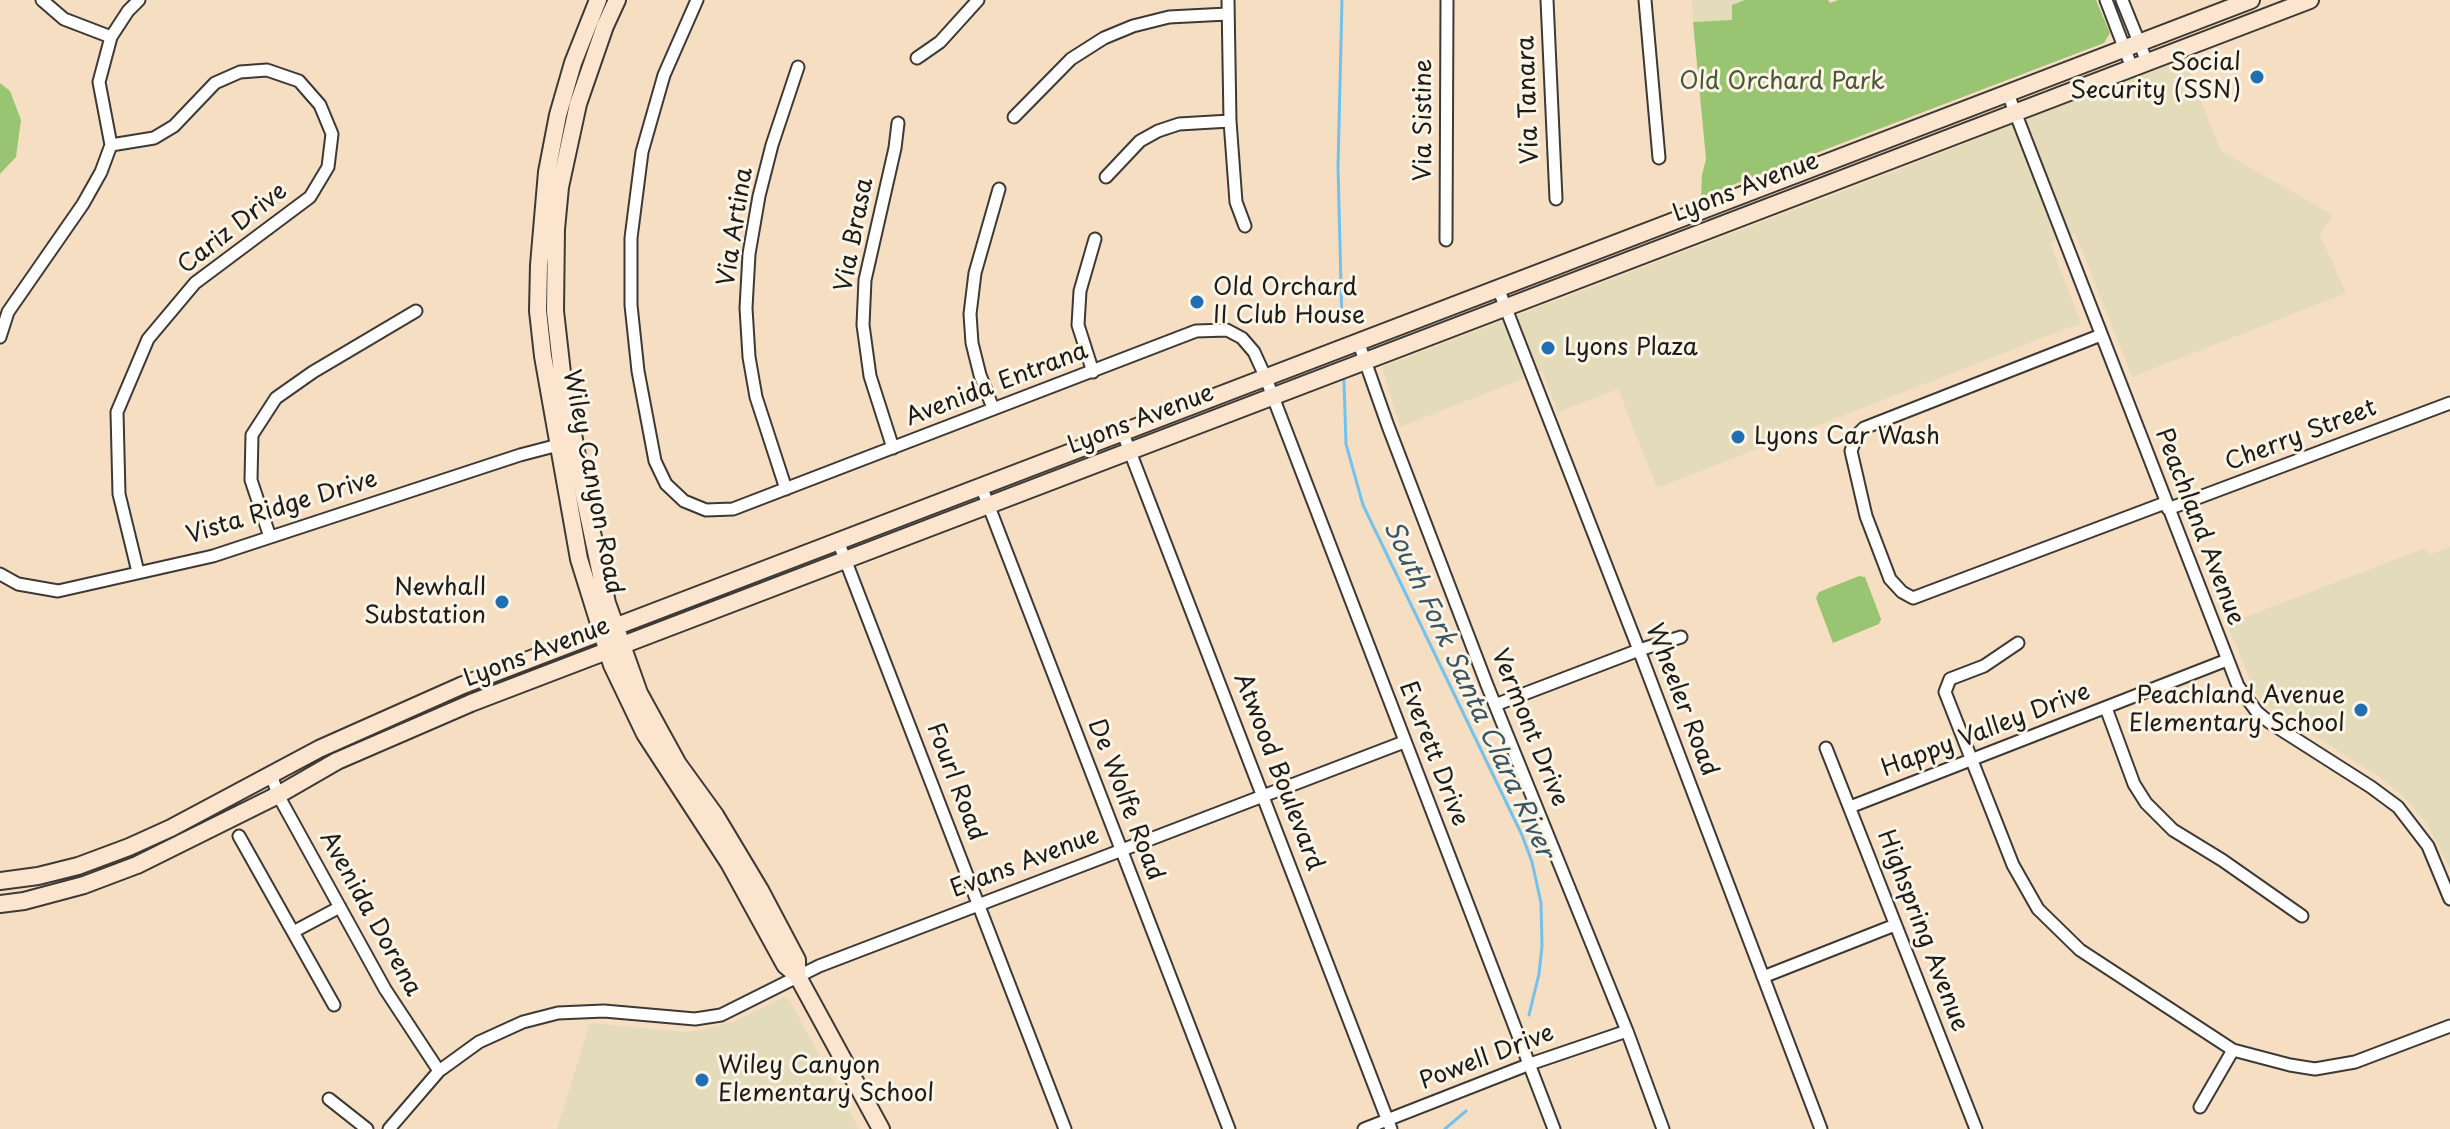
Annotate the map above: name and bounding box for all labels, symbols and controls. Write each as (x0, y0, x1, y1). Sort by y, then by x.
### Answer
street label: Via Tanara (1512, 35, 1546, 165)
place label: Social Security (SSN) (2070, 49, 2241, 105)
street label: Via Sistine (1410, 59, 1438, 181)
park label: Old Orchard Park (1679, 68, 1885, 96)
marker: Social Security (SSN) (2248, 68, 2266, 86)
street label: Lyons Avenue (1669, 147, 1823, 229)
street label: Via Artina (712, 166, 760, 288)
street label: Via Brasa (830, 176, 880, 294)
street label: Cariz Drive (173, 177, 293, 281)
place label: Old Orchard II Club House (1213, 274, 1365, 330)
marker: Old Orchard II Club House (1188, 293, 1206, 311)
place label: Lyons Plaza (1564, 334, 1698, 362)
street label: Avenida Entrana (902, 337, 1092, 433)
marker: Lyons Plaza (1539, 339, 1557, 357)
street label: Wiley Canyon Road (556, 367, 628, 597)
street label: Lyons Avenue (1064, 379, 1218, 461)
street label: Cherry Street (2221, 394, 2381, 478)
place label: Lyons Car Wash (1754, 423, 1940, 451)
street label: Peachland Avenue (2148, 424, 2250, 630)
marker: Lyons Car Wash (1729, 428, 1747, 446)
street label: Vista Ridge Drive (183, 465, 381, 551)
water label: South Fork Santa Clara River (1376, 516, 1560, 864)
place label: Newhall Substation (364, 574, 486, 630)
marker: Newhall Substation (493, 593, 511, 611)
street label: Lyons Avenue (460, 612, 614, 694)
street label: Wheeler Road (1639, 620, 1723, 780)
street label: Vermont Drive (1484, 645, 1574, 811)
street label: Atwood Boulevard (1227, 669, 1329, 875)
street label: Everett Drive (1392, 678, 1474, 830)
street label: Happy Valley Drive (1878, 678, 2094, 784)
place label: Peachland Avenue Elementary School (2129, 682, 2345, 738)
marker: Peachland Avenue Elementary School (2352, 701, 2370, 719)
street label: De Wolfe Road (1081, 715, 1169, 885)
street label: Fourl Road (919, 719, 991, 845)
street label: Evans Avenue (947, 822, 1103, 904)
street label: Highspring Avenue (1870, 826, 1974, 1036)
street label: Avenida Dorena (313, 827, 427, 1001)
street label: Powell Drive (1416, 1019, 1558, 1097)
place label: Wiley Canyon Elementary School (718, 1052, 934, 1108)
marker: Wiley Canyon Elementary School (693, 1071, 711, 1089)

